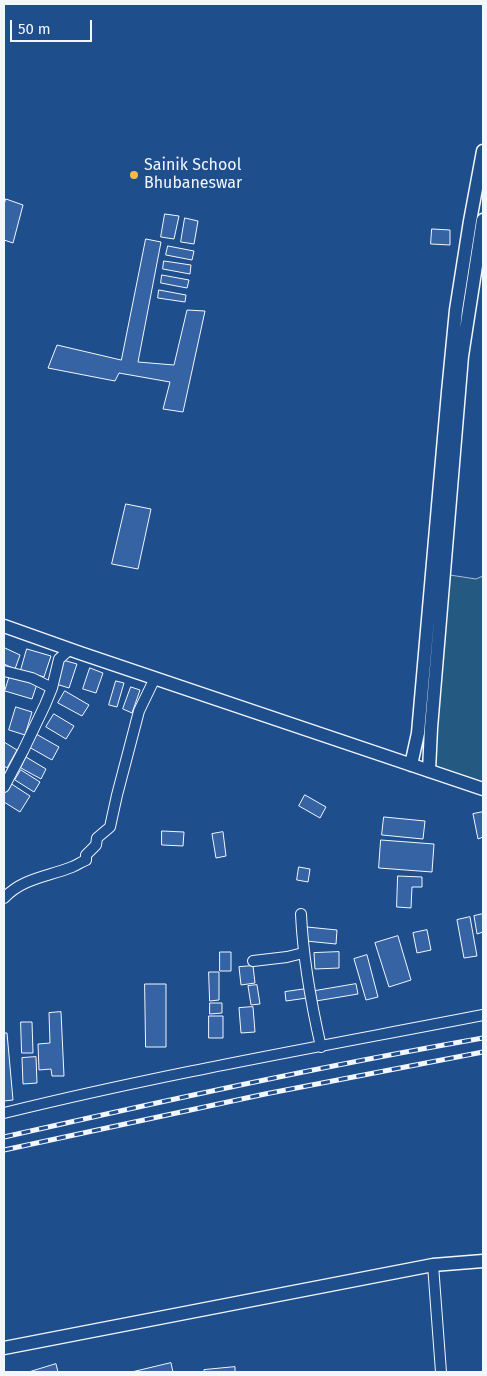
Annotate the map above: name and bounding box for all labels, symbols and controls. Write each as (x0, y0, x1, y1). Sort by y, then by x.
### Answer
scale bar (12, 10, 95, 42)
text: 50 m (18, 20, 51, 38)
place label: Sainik School Bhubaneswar (144, 156, 242, 194)
marker: Sainik School Bhubaneswar (128, 169, 140, 181)

